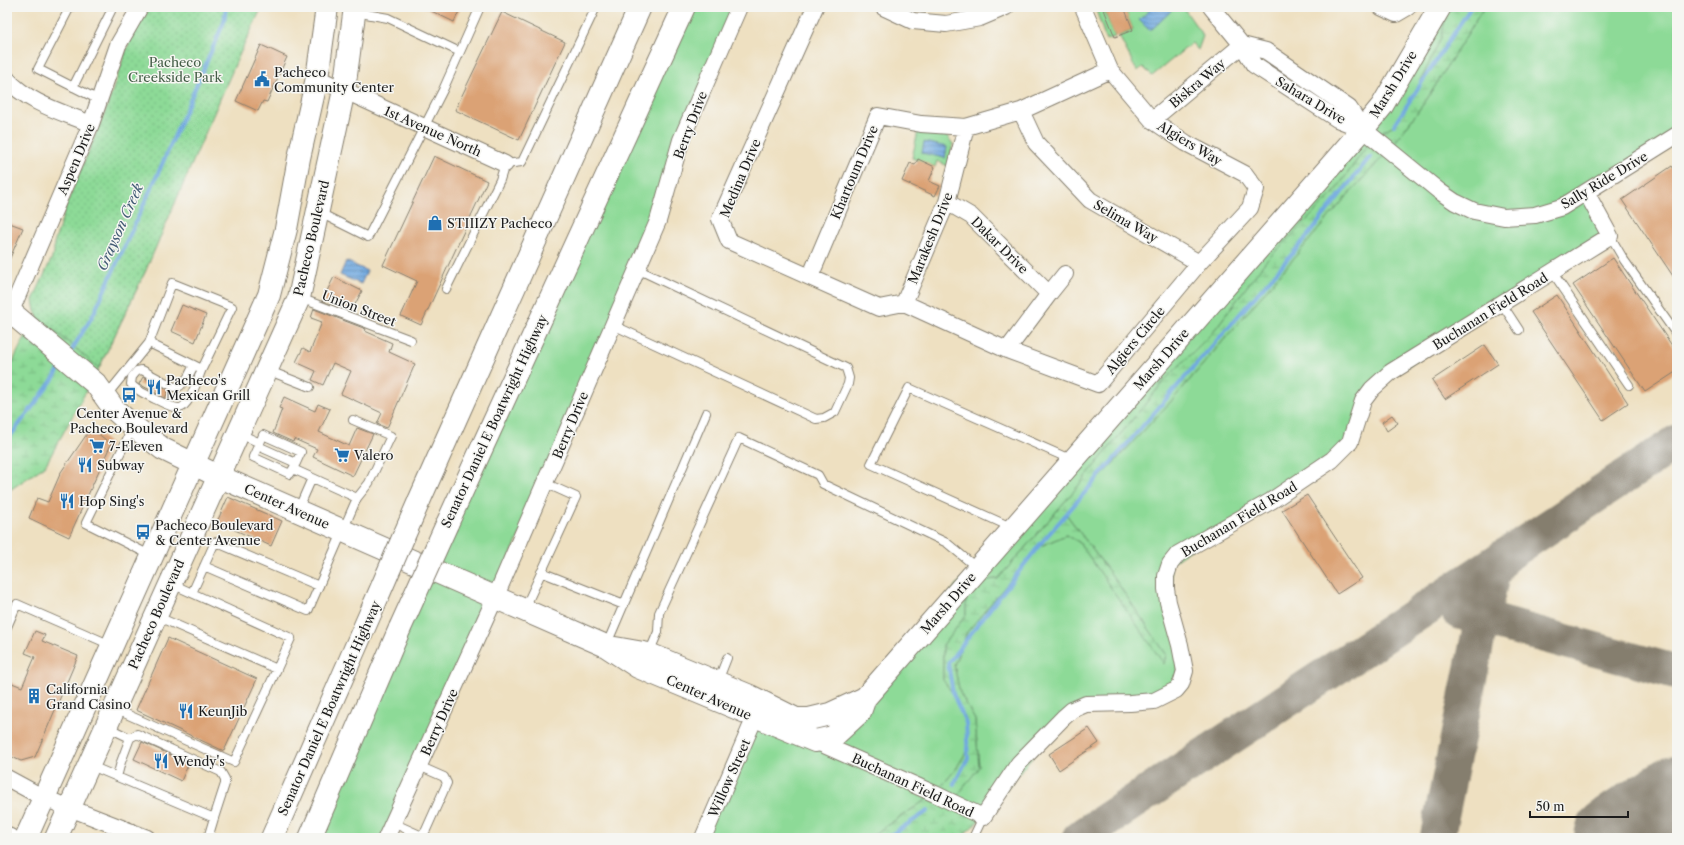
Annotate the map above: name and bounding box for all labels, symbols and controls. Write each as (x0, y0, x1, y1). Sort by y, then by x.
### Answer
street label: Marsh Drive (1366, 47, 1420, 121)
park label: Pacheco Creekside Park (128, 54, 222, 85)
street label: Biskra Way (1166, 54, 1229, 111)
place label: Pacheco Community Center (274, 64, 395, 95)
public building icon: Pacheco Community Center (253, 70, 271, 88)
street label: Sahara Drive (1273, 73, 1349, 127)
street label: Berry Drive (670, 89, 710, 161)
street label: 1st Avenue North (382, 102, 484, 160)
street label: Algiers Way (1154, 117, 1226, 169)
street label: Aspen Drive (53, 121, 98, 198)
street label: Khartoum Drive (827, 123, 881, 221)
street label: Medina Drive (716, 136, 764, 220)
street label: Sally Ride Drive (1558, 148, 1650, 212)
street label: Pacheco Boulevard (290, 178, 332, 298)
water label: Grayson Creek (93, 180, 148, 273)
street label: Marakesh Drive (904, 190, 956, 286)
street label: Selima Way (1091, 196, 1162, 246)
street label: Dakar Drive (968, 213, 1032, 277)
shop icon: STIIIZY Pacheco (426, 214, 444, 232)
place label: STIIIZY Pacheco (447, 215, 552, 231)
street label: Buchanan Field Road (1430, 269, 1551, 353)
street label: Union Street (320, 287, 399, 330)
street label: Algiers Circle (1101, 303, 1168, 378)
street label: Senator Daniel E Boatwright Highway (437, 311, 551, 530)
street label: Marsh Drive (1130, 325, 1192, 393)
place label: Pacheco's Mexican Grill (166, 372, 250, 403)
restaurant icon: Pacheco's Mexican Grill (145, 378, 163, 396)
bus stop icon: Center Avenue & Pacheco Boulevard (120, 386, 138, 404)
street label: Berry Drive (549, 389, 591, 461)
place label: Center Avenue & Pacheco Boulevard (70, 405, 188, 436)
supermarket icon: 7-Eleven (88, 437, 106, 455)
place label: 7-Eleven (109, 438, 163, 454)
supermarket icon: Valero (333, 446, 351, 464)
place label: Valero (353, 447, 393, 463)
restaurant icon: Subway (76, 456, 94, 474)
place label: Subway (97, 457, 145, 473)
street label: Buchanan Field Road (1178, 478, 1300, 560)
street label: Center Avenue (242, 480, 332, 532)
restaurant icon: Hop Sing's (58, 492, 76, 510)
place label: Hop Sing's (79, 493, 145, 509)
place label: Pacheco Boulevard & Center Avenue (155, 517, 274, 548)
bus stop icon: Pacheco Boulevard & Center Avenue (134, 523, 152, 541)
street label: Pacheco Boulevard (125, 557, 187, 671)
street label: Marsh Drive (917, 569, 979, 637)
street label: Senator Daniel E Boatwright Highway (274, 597, 384, 818)
street label: Center Avenue (664, 671, 754, 723)
place label: California Grand Casino (46, 681, 131, 712)
street label: Berry Drive (417, 686, 461, 758)
building icon: California Grand Casino (25, 687, 43, 705)
restaurant icon: KeunJib (177, 702, 195, 720)
place label: KeunJib (198, 703, 248, 719)
street label: Willow Street (704, 736, 754, 821)
street label: Buchanan Field Road (850, 750, 977, 820)
restaurant icon: Wendy's (152, 752, 170, 770)
place label: Wendy's (172, 753, 225, 769)
scale bar (1530, 793, 1628, 819)
text: 50 m (1536, 799, 1565, 814)

